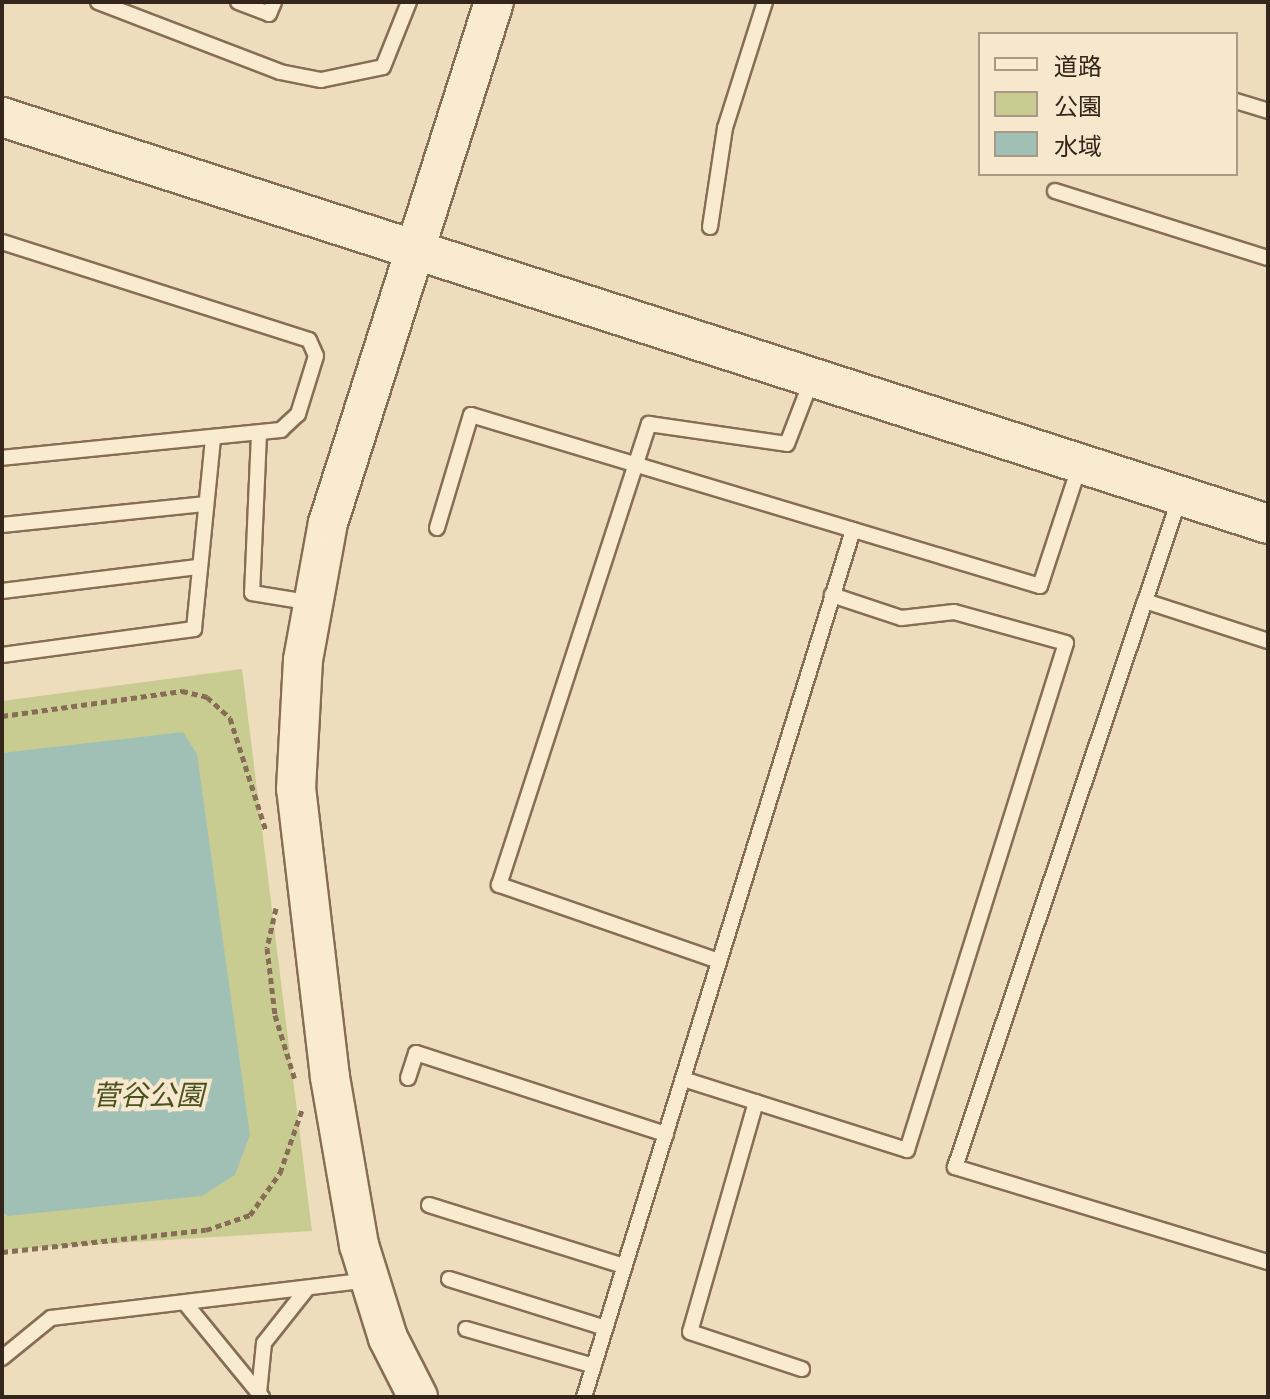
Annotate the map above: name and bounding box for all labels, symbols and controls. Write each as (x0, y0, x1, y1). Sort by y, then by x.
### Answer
legend (978, 32, 1238, 176)
text: 道路 (1054, 52, 1102, 81)
text: 公園 (1054, 92, 1102, 121)
text: 水域 (1054, 132, 1102, 161)
park label: 菅谷公園 (92, 1079, 204, 1113)

